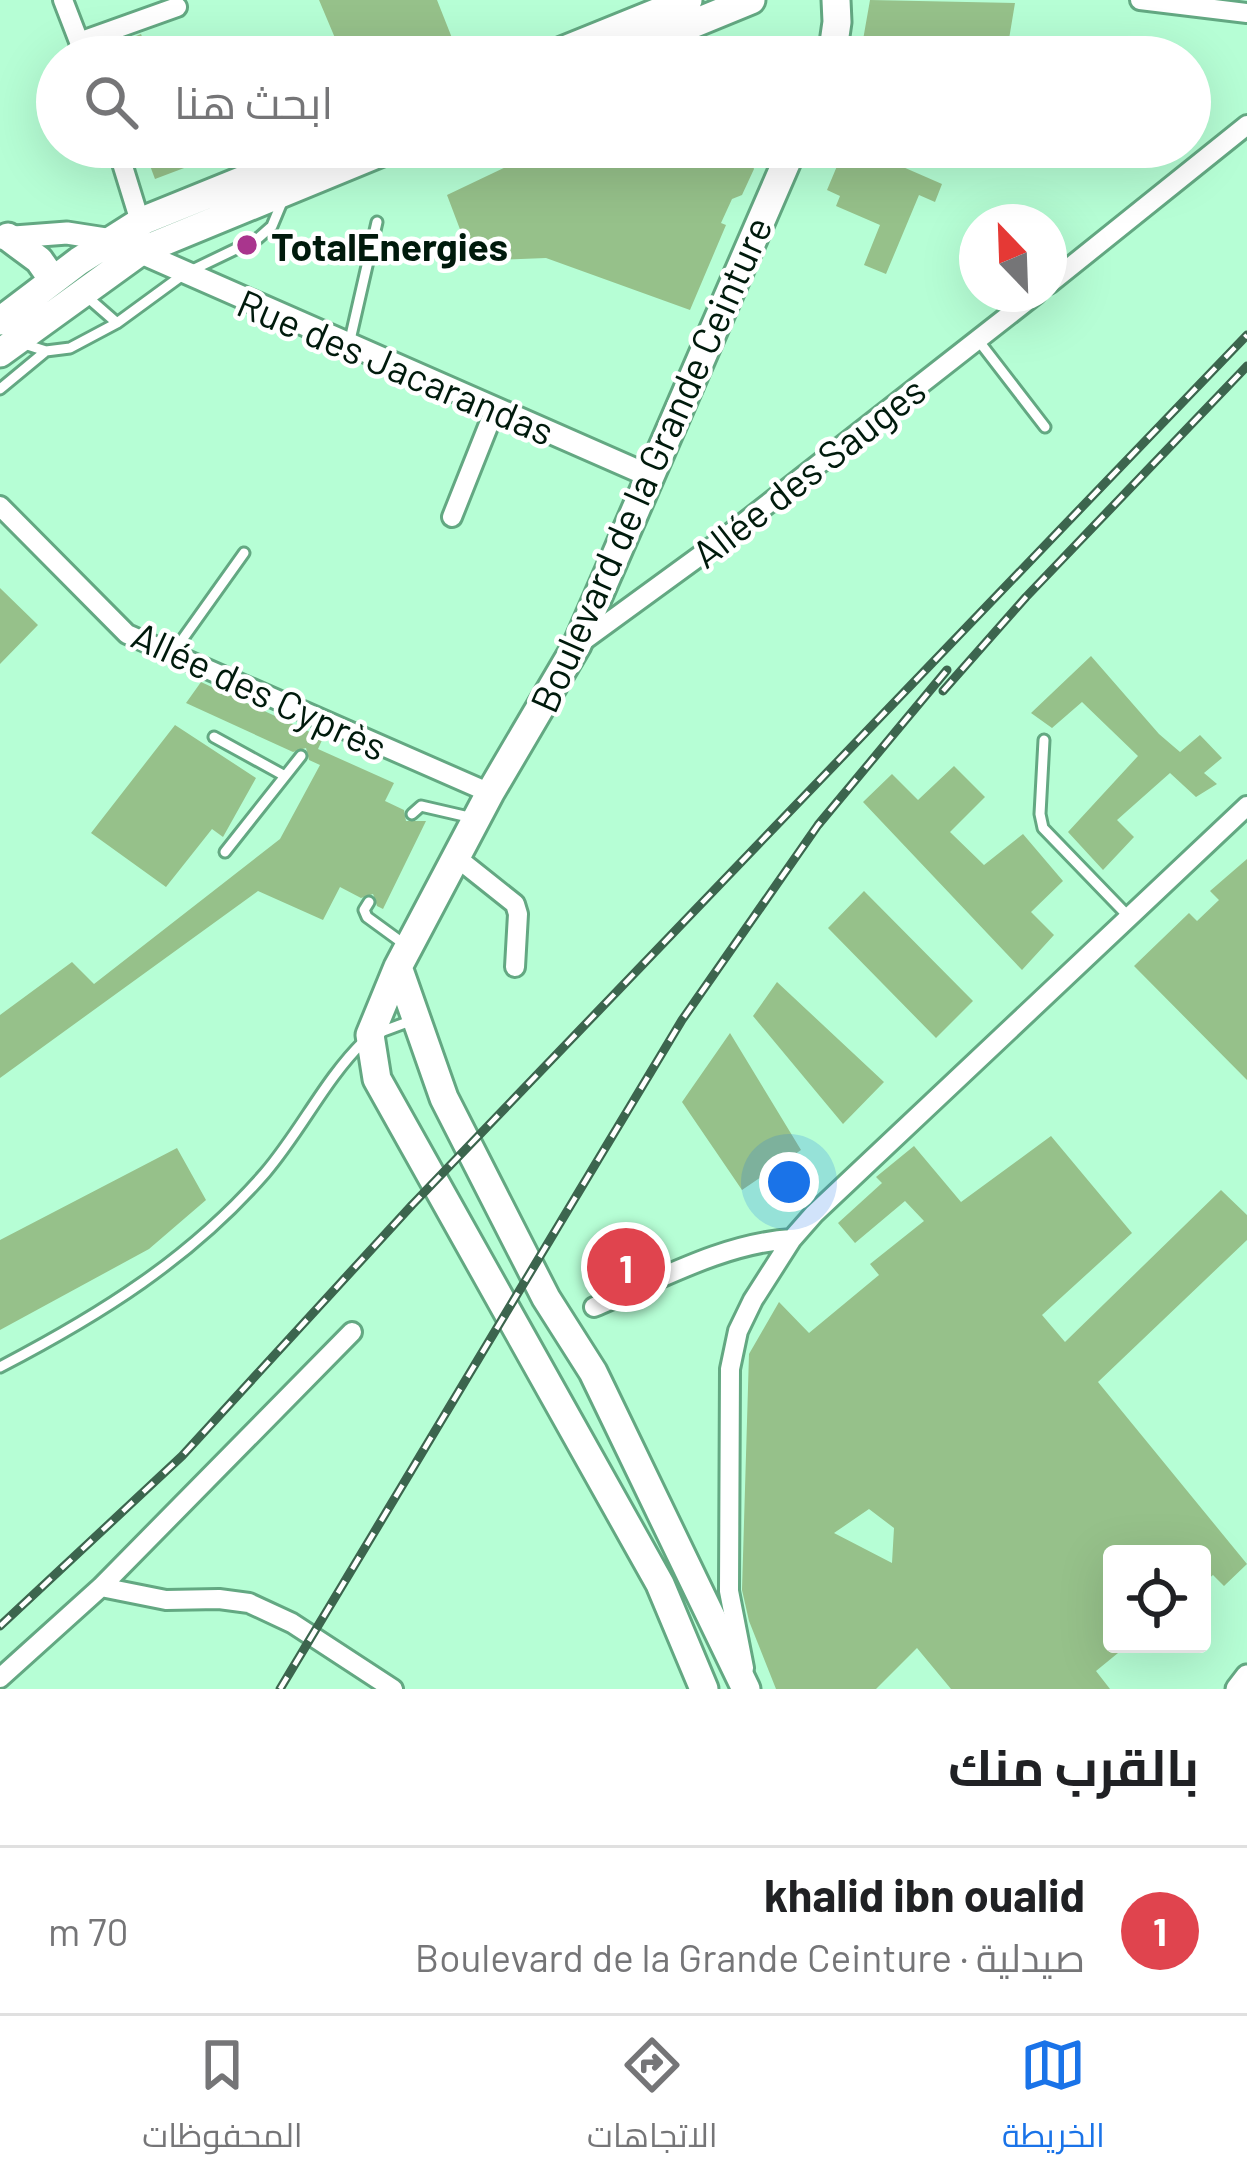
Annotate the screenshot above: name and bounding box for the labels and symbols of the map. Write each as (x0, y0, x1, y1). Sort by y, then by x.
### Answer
north arrow (959, 204, 1067, 312)
street label: Boulevard de la Grande Ceinture (519, 209, 781, 719)
place label: TotalEnergies (271, 222, 508, 269)
marker: TotalEnergies (234, 232, 260, 258)
street label: Rue des Jacarandas (231, 278, 561, 454)
street label: Allée des Sauges (682, 365, 934, 577)
street label: Allée des Cyprès (125, 610, 395, 770)
your location (759, 1152, 819, 1212)
pin: 1 (587, 1222, 665, 1312)

